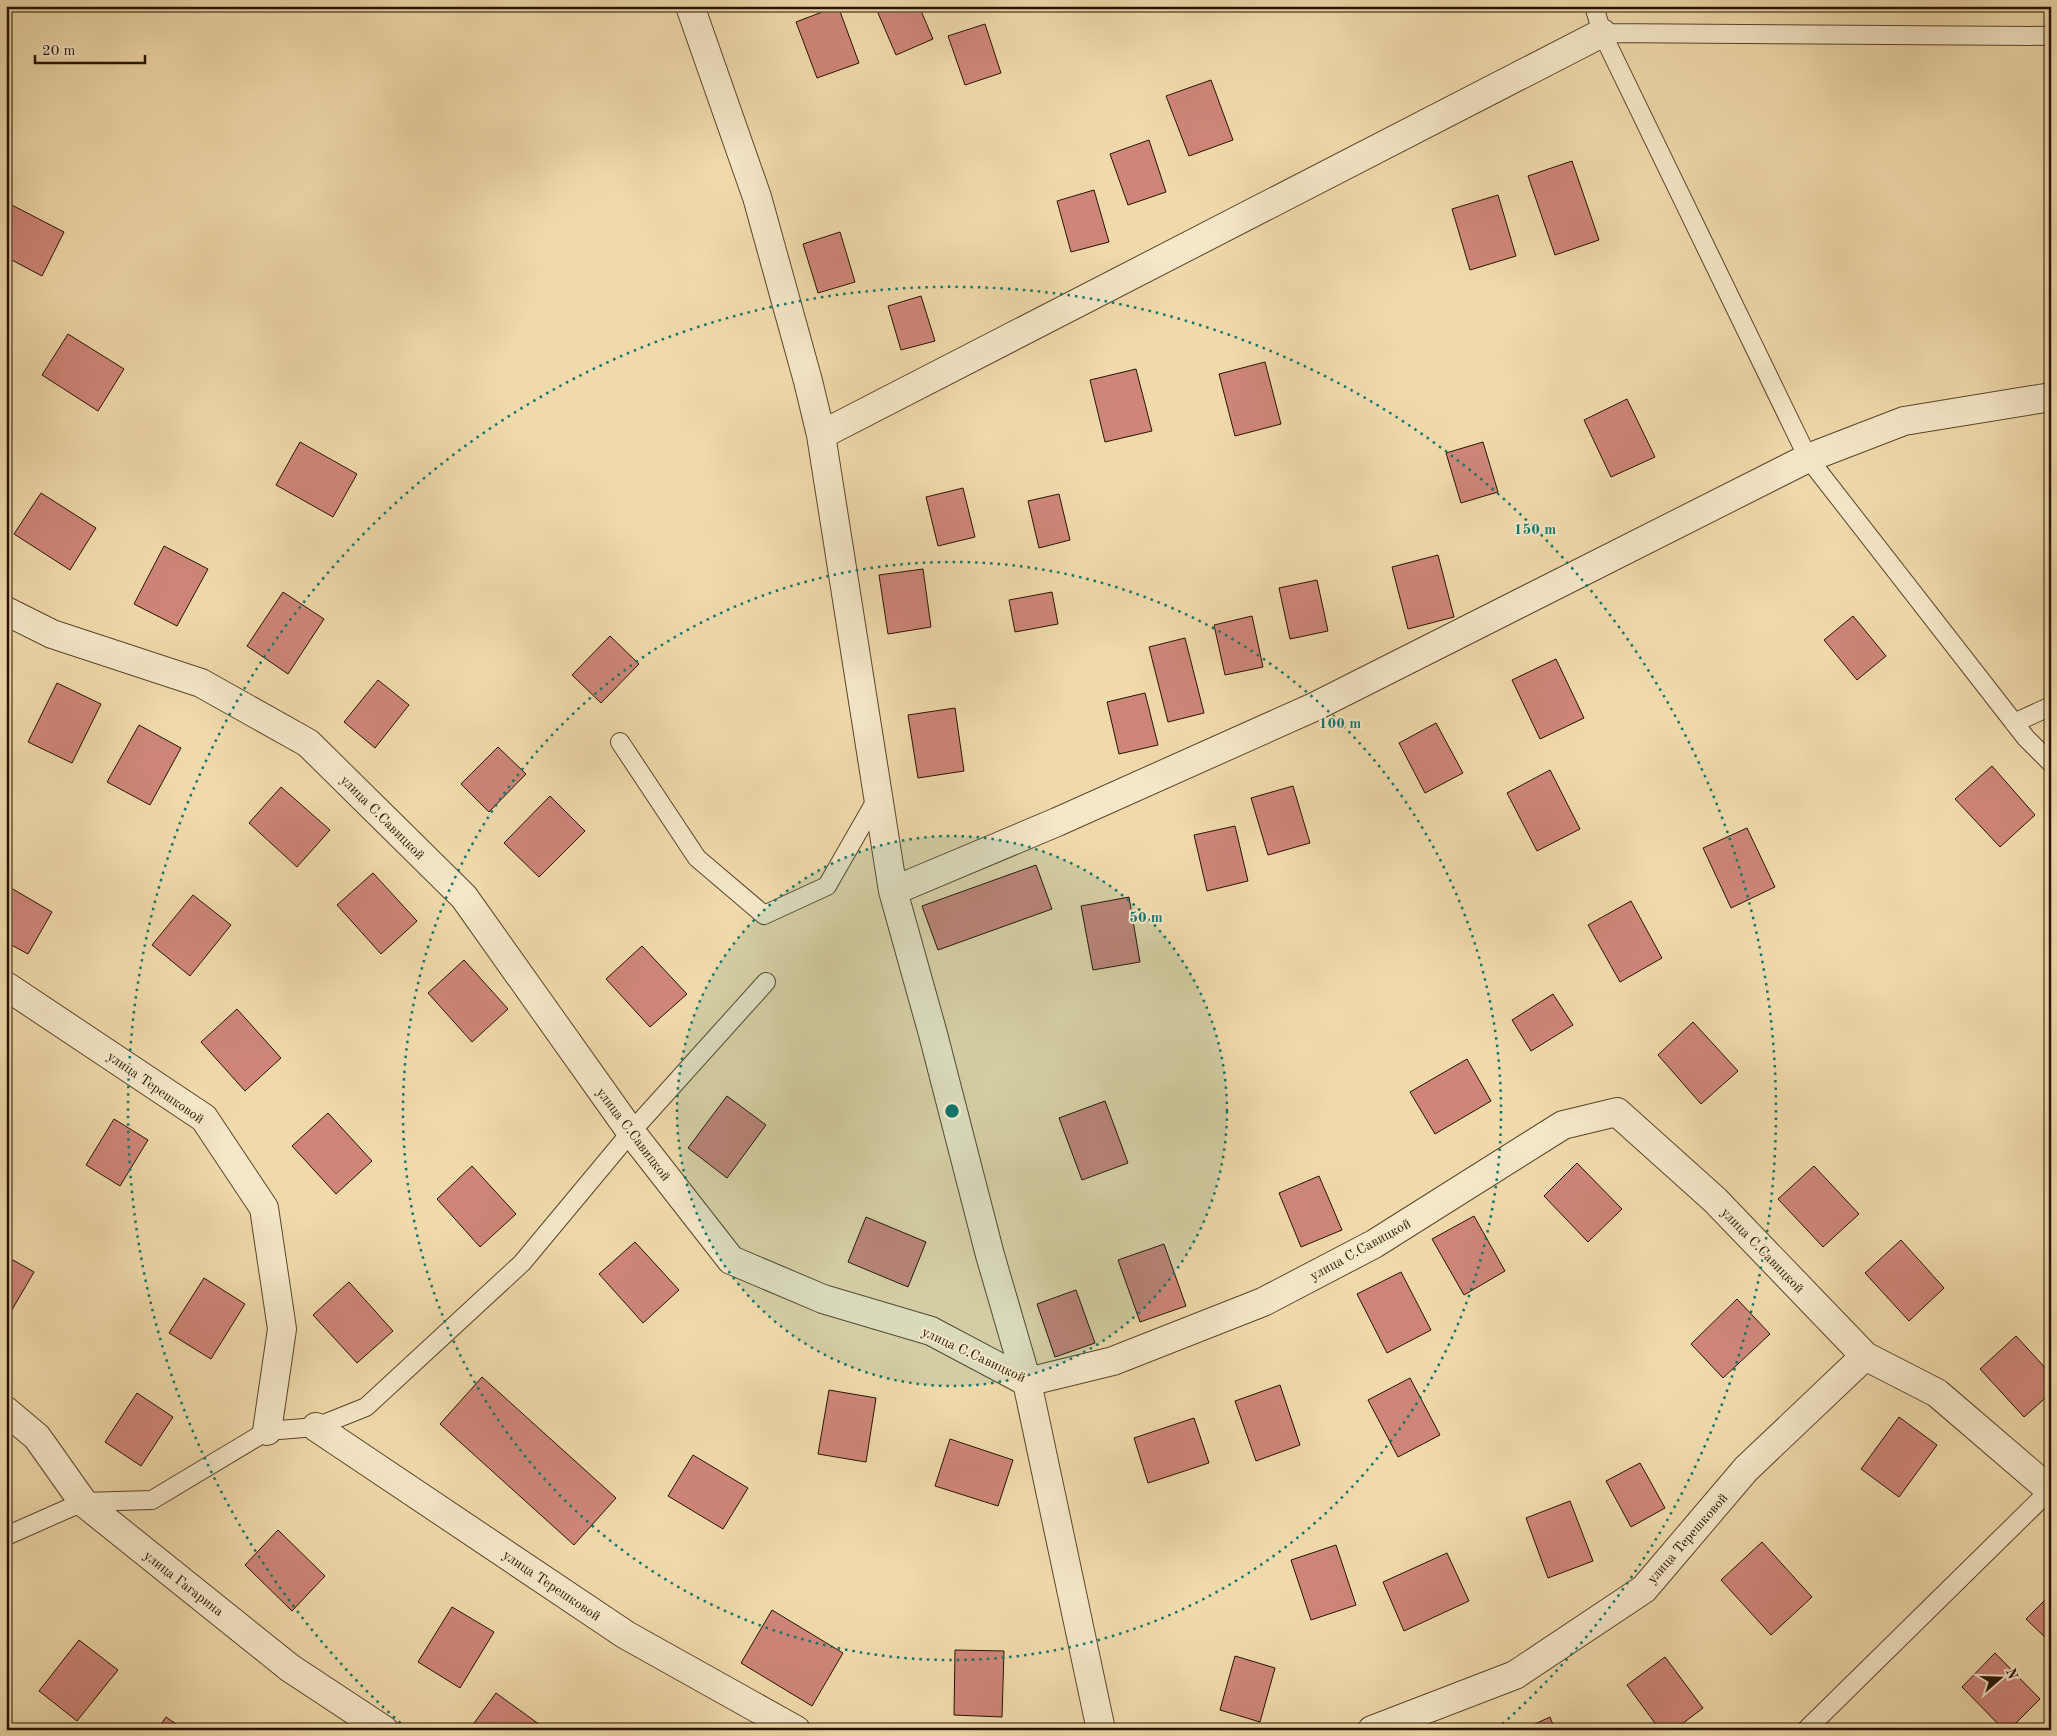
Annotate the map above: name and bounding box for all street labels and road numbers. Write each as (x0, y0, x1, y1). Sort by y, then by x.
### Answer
street label: улица С.Савицкой (337, 773, 427, 863)
street label: улица Терешковой (104, 1049, 206, 1126)
street label: улица С.Савицкой (594, 1085, 673, 1184)
street label: улица С.Савицкой (1718, 1205, 1806, 1296)
street label: улица С.Савицкой (1308, 1216, 1413, 1283)
street label: улица С.Савицкой (920, 1325, 1028, 1385)
street label: улица Терешковой (1645, 1491, 1731, 1587)
street label: улица Гагарина (141, 1548, 226, 1619)
street label: улица Терешковой (500, 1548, 603, 1624)

